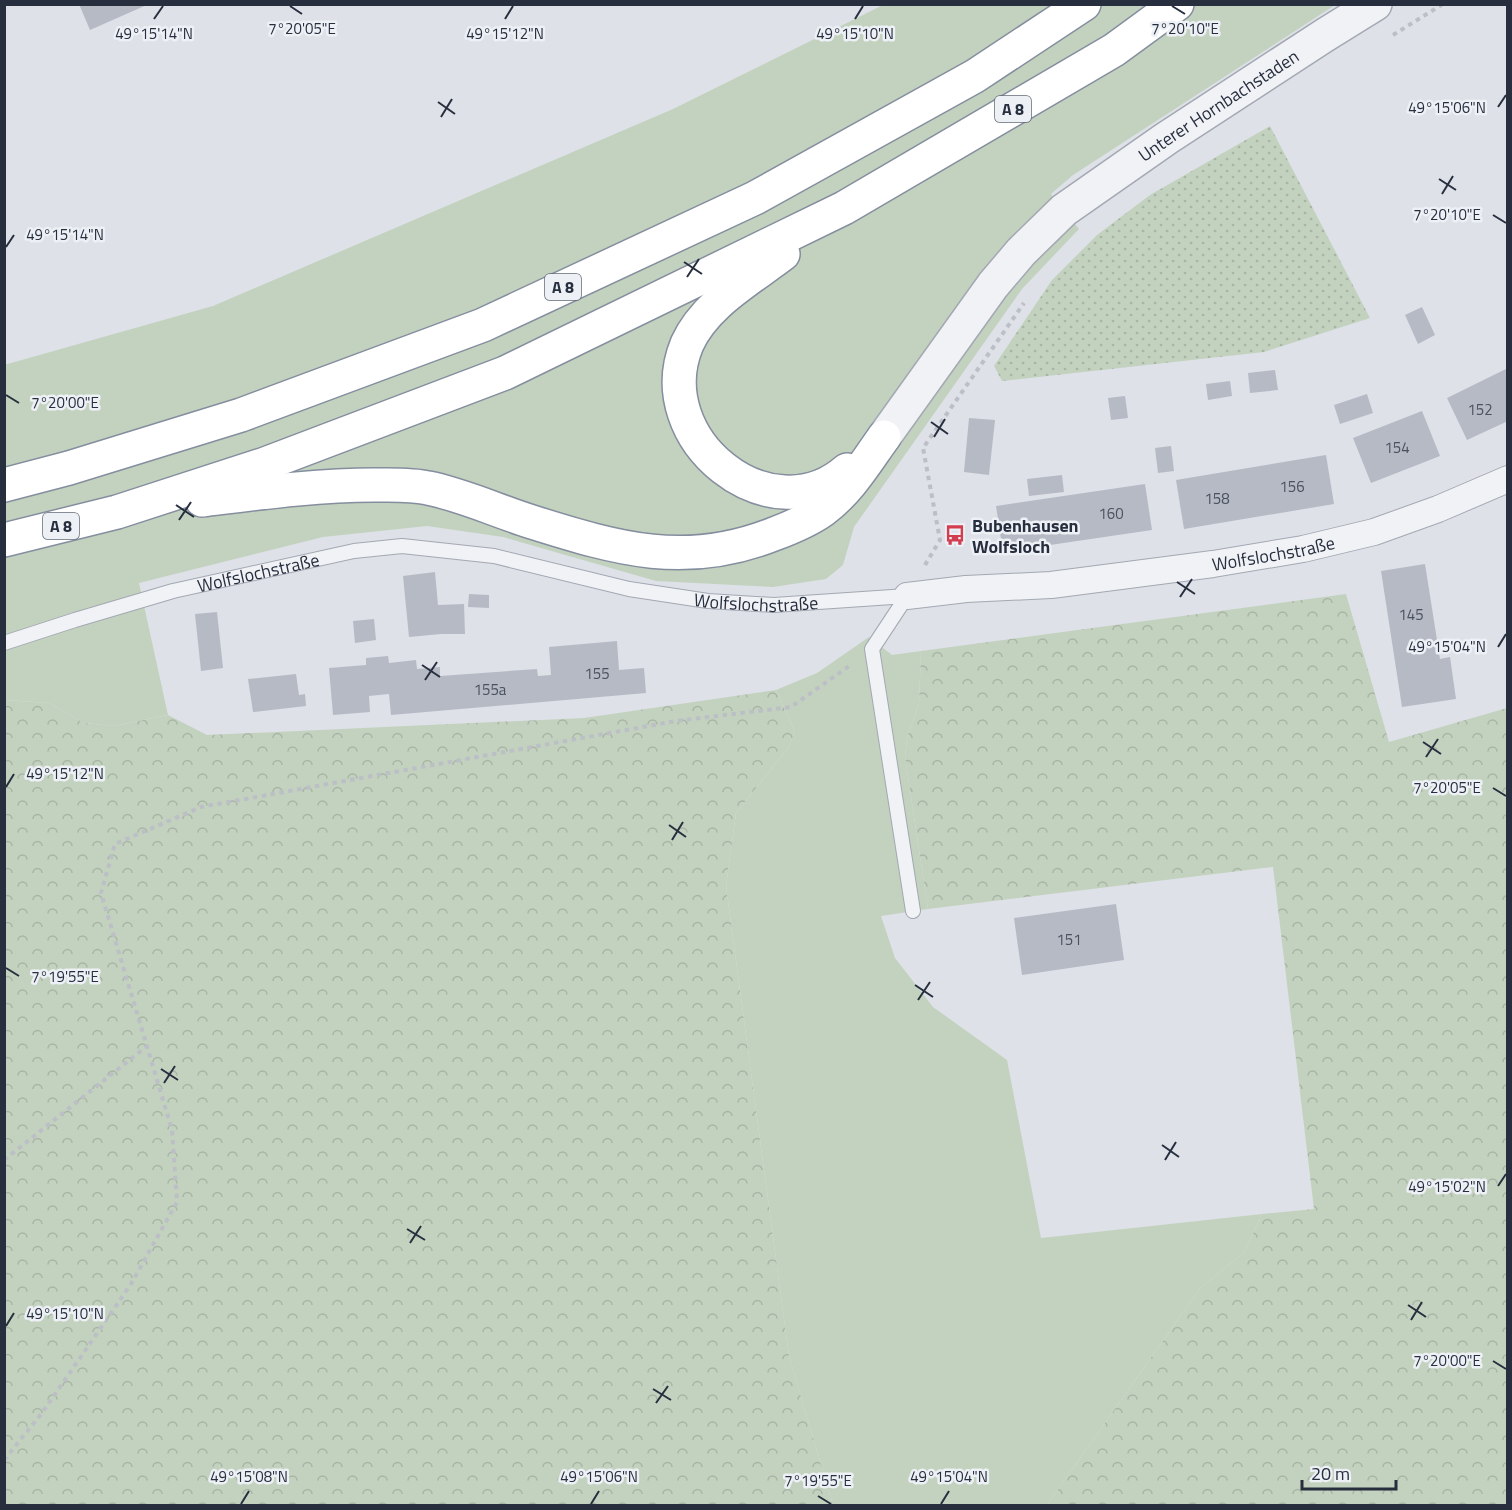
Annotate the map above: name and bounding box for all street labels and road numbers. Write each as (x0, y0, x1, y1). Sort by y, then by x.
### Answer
street label: Unterer Hornbachstaden (1132, 42, 1304, 168)
road number: A 8 (995, 96, 1031, 122)
road number: A 8 (545, 274, 581, 300)
road number: A 8 (43, 513, 79, 539)
street label: Wolfslochstraße (1210, 528, 1337, 577)
street label: Wolfslochstraße (195, 546, 322, 599)
street label: Wolfslochstraße (692, 586, 819, 619)

